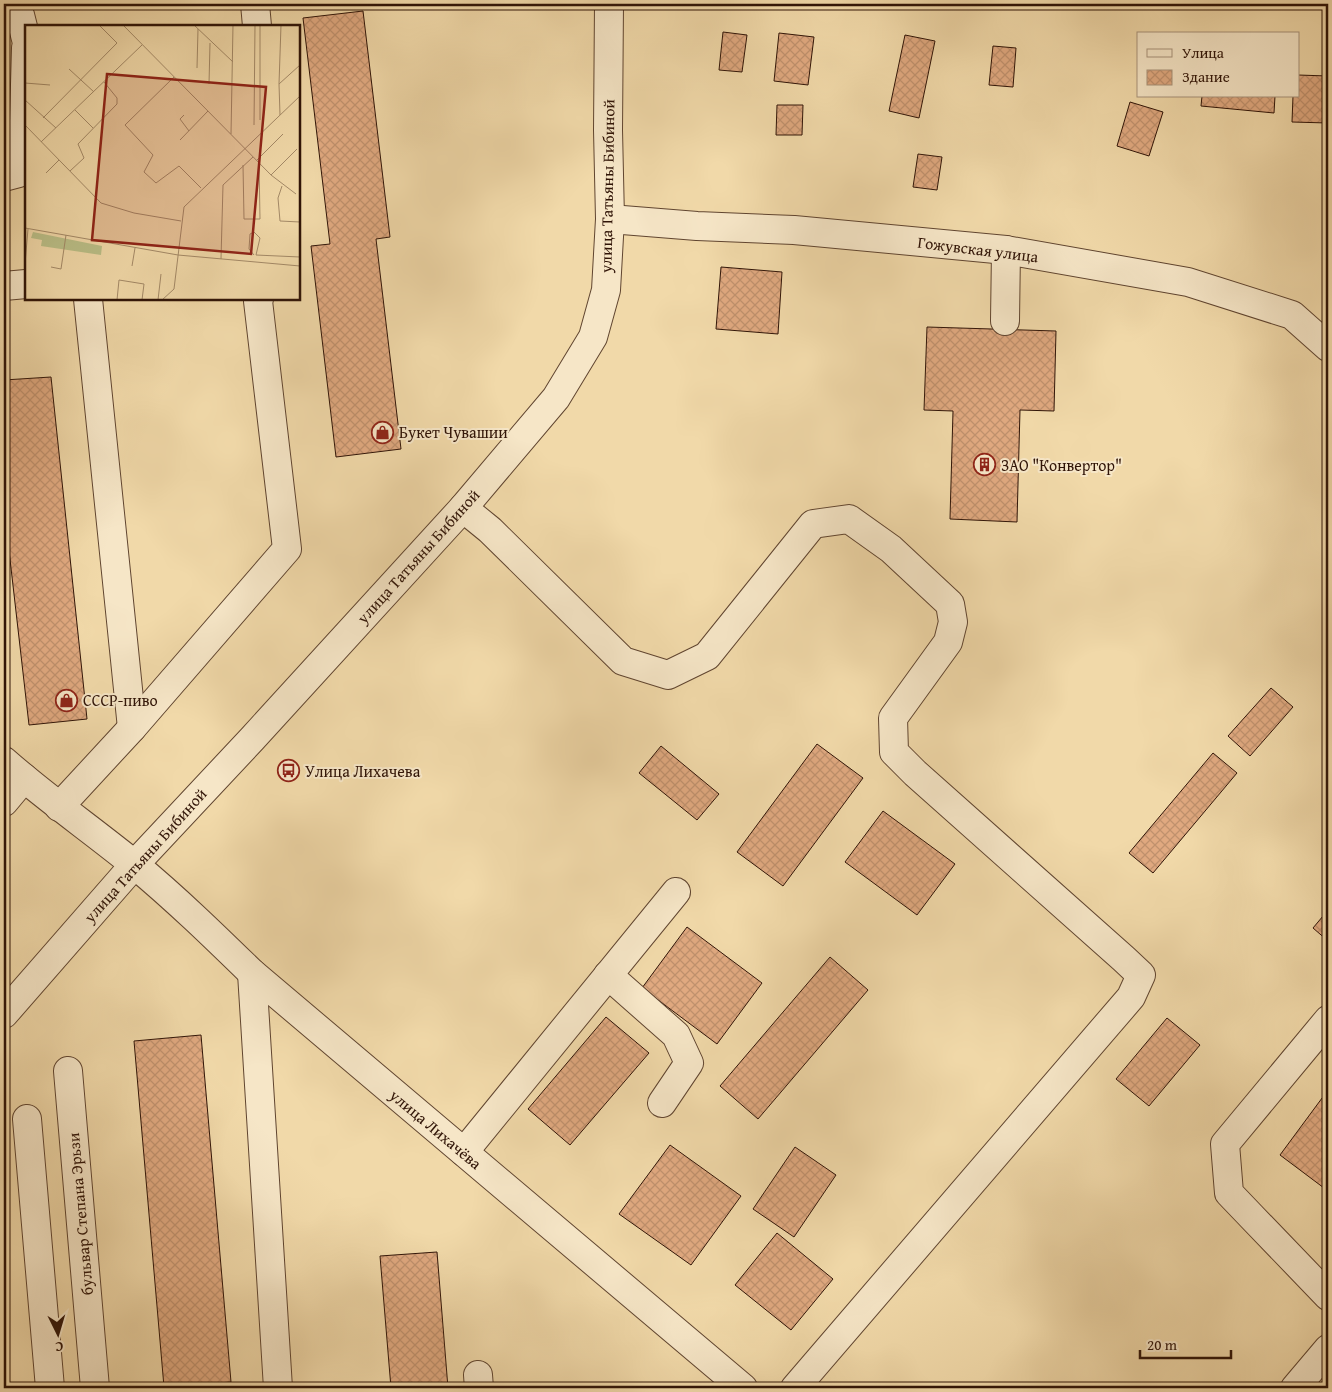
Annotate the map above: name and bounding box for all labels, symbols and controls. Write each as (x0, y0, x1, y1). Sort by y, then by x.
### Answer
inset map (25, 25, 300, 300)
legend (1137, 32, 1300, 98)
text: Улица (1182, 42, 1225, 63)
text: Здание (1182, 66, 1230, 87)
street label: улица Татьяны Бибиной (593, 98, 621, 274)
street label: Гожувская улица (916, 230, 1040, 268)
shop icon: Букет Чувашии (371, 420, 395, 444)
place label: Букет Чувашии (399, 420, 508, 444)
building icon: ЗАО "Конвертор" (973, 453, 997, 477)
place label: ЗАО "Конвертор" (1001, 453, 1122, 477)
street label: улица Татьяны Бибиной (350, 483, 485, 629)
shop icon: СССР-пиво (55, 688, 79, 712)
place label: СССР-пиво (83, 688, 158, 712)
bus stop icon: Улица Лихачева (277, 759, 301, 783)
place label: Улица Лихачева (305, 759, 421, 783)
street label: улица Татьяны Бибиной (77, 782, 212, 928)
street label: улица Лихачёва (384, 1083, 488, 1175)
street label: бульвар Степана Эрьзи (61, 1131, 99, 1296)
north arrow (32, 1310, 82, 1360)
scale bar (1140, 1327, 1231, 1359)
text: 20 m (1147, 1334, 1178, 1355)
text: С (54, 1337, 64, 1357)

